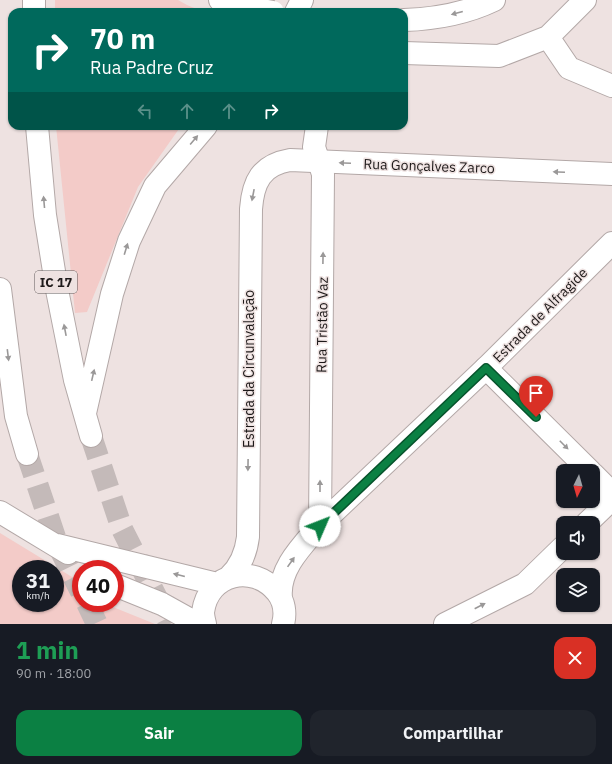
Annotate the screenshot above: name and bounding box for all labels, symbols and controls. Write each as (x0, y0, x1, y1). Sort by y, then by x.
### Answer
one-way arrow (451, 10, 463, 16)
text: 70 m (90, 20, 155, 57)
icon: right (24, 24, 76, 76)
text: Rua Padre Cruz (90, 56, 213, 79)
icon: left (134, 100, 156, 122)
icon: ahead (176, 100, 198, 122)
icon: ahead (218, 100, 240, 122)
icon: right (260, 100, 282, 122)
one-way arrow (190, 135, 199, 145)
street label: Rua Gonçalves Zarco (363, 155, 495, 177)
one-way arrow (338, 160, 351, 166)
one-way arrow (553, 168, 565, 175)
one-way arrow (249, 189, 255, 201)
one-way arrow (40, 196, 47, 208)
one-way arrow (123, 243, 129, 255)
one-way arrow (319, 252, 326, 264)
street label: Estrada de Alfragide (489, 264, 591, 366)
road number: IC 17 (35, 271, 77, 293)
street label: Rua Tristão Vaz (312, 276, 332, 373)
street label: Estrada da Circunvalação (240, 290, 258, 448)
one-way arrow (62, 324, 68, 336)
one-way arrow (5, 349, 12, 361)
one-way arrow (91, 369, 97, 381)
pin (519, 376, 553, 417)
icon: arrive (525, 382, 547, 404)
one-way arrow (559, 440, 569, 450)
one-way arrow (245, 459, 251, 472)
north arrow (556, 464, 600, 508)
map controls (556, 464, 600, 612)
one-way arrow (317, 479, 323, 492)
position arrow (299, 505, 341, 547)
button: sound (556, 516, 600, 560)
one-way arrow (287, 557, 295, 567)
speed limit sign: 40 (72, 560, 124, 612)
text: 31 (26, 567, 50, 594)
button: layers (556, 568, 600, 612)
one-way arrow (173, 572, 185, 578)
text: km/h (26, 589, 50, 602)
one-way arrow (474, 603, 486, 610)
text: 1 min (16, 634, 79, 666)
button: close (554, 637, 596, 679)
text: 90 m · 18:00 (16, 665, 91, 682)
button: Sair (16, 710, 302, 756)
button: Compartilhar (310, 710, 596, 756)

